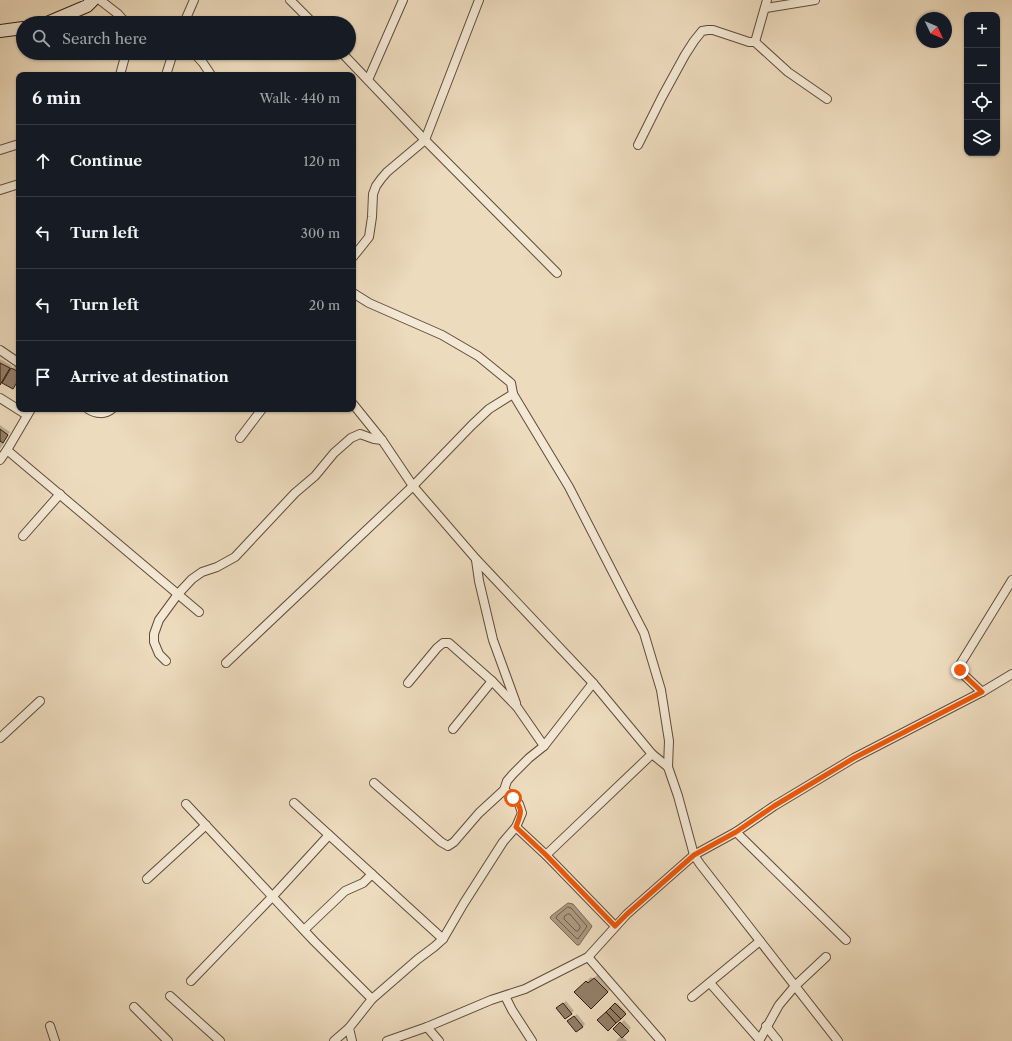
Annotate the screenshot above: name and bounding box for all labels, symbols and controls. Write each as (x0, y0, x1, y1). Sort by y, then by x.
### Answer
north arrow (916, 12, 952, 48)
map controls (964, 12, 1000, 156)
button: + (964, 12, 1000, 48)
search box (16, 16, 356, 60)
icon: search (30, 27, 52, 49)
text: Search here (62, 29, 147, 48)
button: − (964, 48, 1000, 84)
button: locate (964, 84, 1000, 120)
text: 6 min (32, 88, 81, 108)
text: Walk · 440 m (260, 90, 340, 106)
button: layers (964, 120, 1000, 156)
icon: ahead (32, 150, 54, 172)
text: Continue (70, 151, 142, 170)
text: 120 m (303, 153, 340, 169)
icon: left (32, 222, 54, 244)
text: Turn left (70, 223, 139, 242)
text: 300 m (301, 225, 340, 241)
icon: left (32, 294, 54, 316)
text: Turn left (70, 295, 139, 314)
text: 20 m (309, 297, 340, 313)
icon: arrive (32, 366, 54, 388)
text: Arrive at destination (70, 367, 229, 386)
route end (951, 661, 969, 679)
route start (504, 789, 522, 807)

